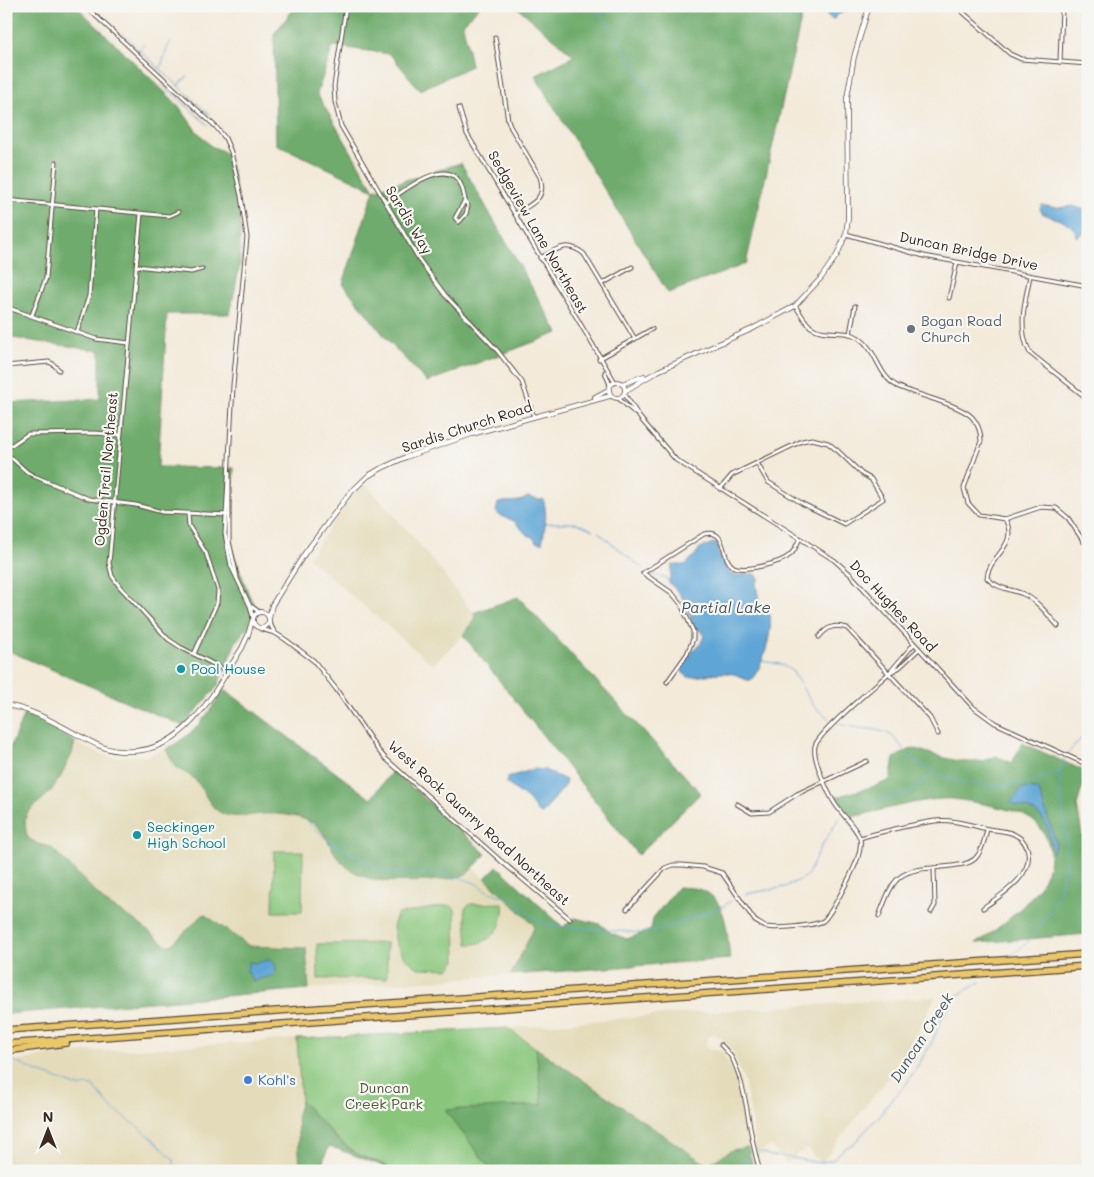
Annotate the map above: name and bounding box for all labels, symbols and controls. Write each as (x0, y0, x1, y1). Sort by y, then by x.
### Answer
street label: Sedgeview Lane Northeast (484, 147, 593, 317)
street label: Sardis Way (382, 182, 437, 257)
street label: Duncan Bridge Drive (898, 227, 1040, 275)
place label: Bogan Road Church (921, 311, 1002, 346)
marker: Bogan Road Church (905, 323, 917, 335)
street label: Ogden Trail Northeast (89, 391, 122, 547)
street label: Sardis Church Road (399, 396, 535, 457)
street label: Doc Hughes Road (846, 556, 941, 656)
water label: Partial Lake (681, 597, 771, 617)
place label: Pool House (191, 659, 266, 678)
marker: Pool House (175, 663, 187, 675)
street label: West Rock Quarry Road Northeast (384, 736, 574, 909)
place label: Seckinger High School (147, 817, 226, 852)
marker: Seckinger High School (131, 829, 143, 841)
water label: Duncan Creek (885, 988, 958, 1086)
place label: Kohl's (258, 1070, 296, 1089)
marker: Kohl's (242, 1074, 254, 1086)
park label: Duncan Creek Park (345, 1078, 423, 1113)
north arrow (22, 1104, 72, 1154)
text: N (43, 1107, 53, 1126)

